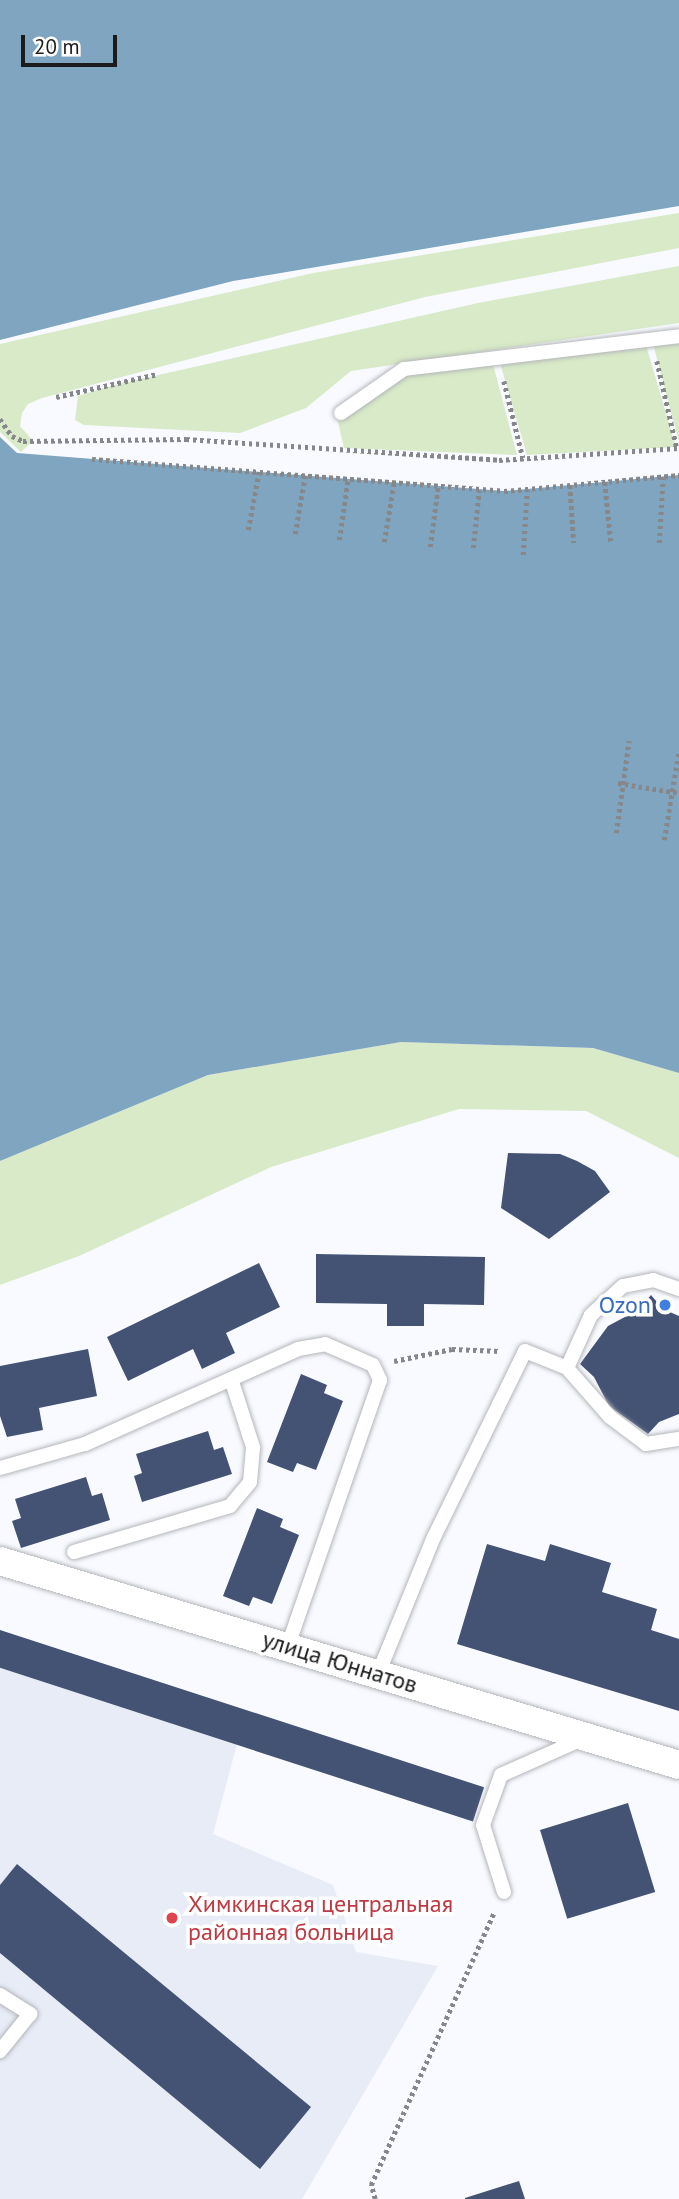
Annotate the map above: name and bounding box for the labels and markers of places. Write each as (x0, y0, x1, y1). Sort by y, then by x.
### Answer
place label: Ozon (599, 1291, 651, 1319)
marker: Ozon (657, 1297, 673, 1313)
place label: Химкинская центральная районная больница (188, 1890, 453, 1946)
marker: Химкинская центральная районная больница (162, 1908, 182, 1928)

